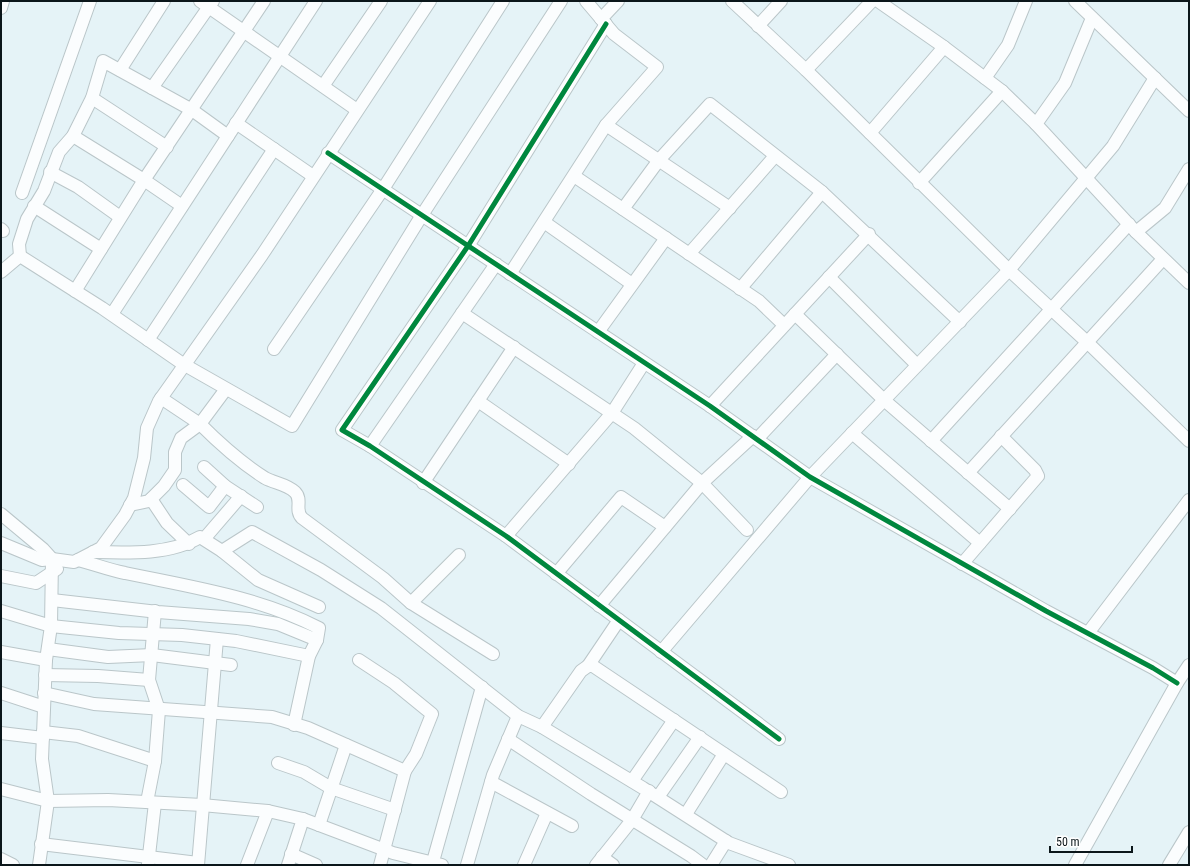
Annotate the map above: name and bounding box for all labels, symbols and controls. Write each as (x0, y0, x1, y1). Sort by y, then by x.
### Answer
scale bar (1050, 828, 1132, 854)
text: 50 m (1056, 835, 1080, 849)

